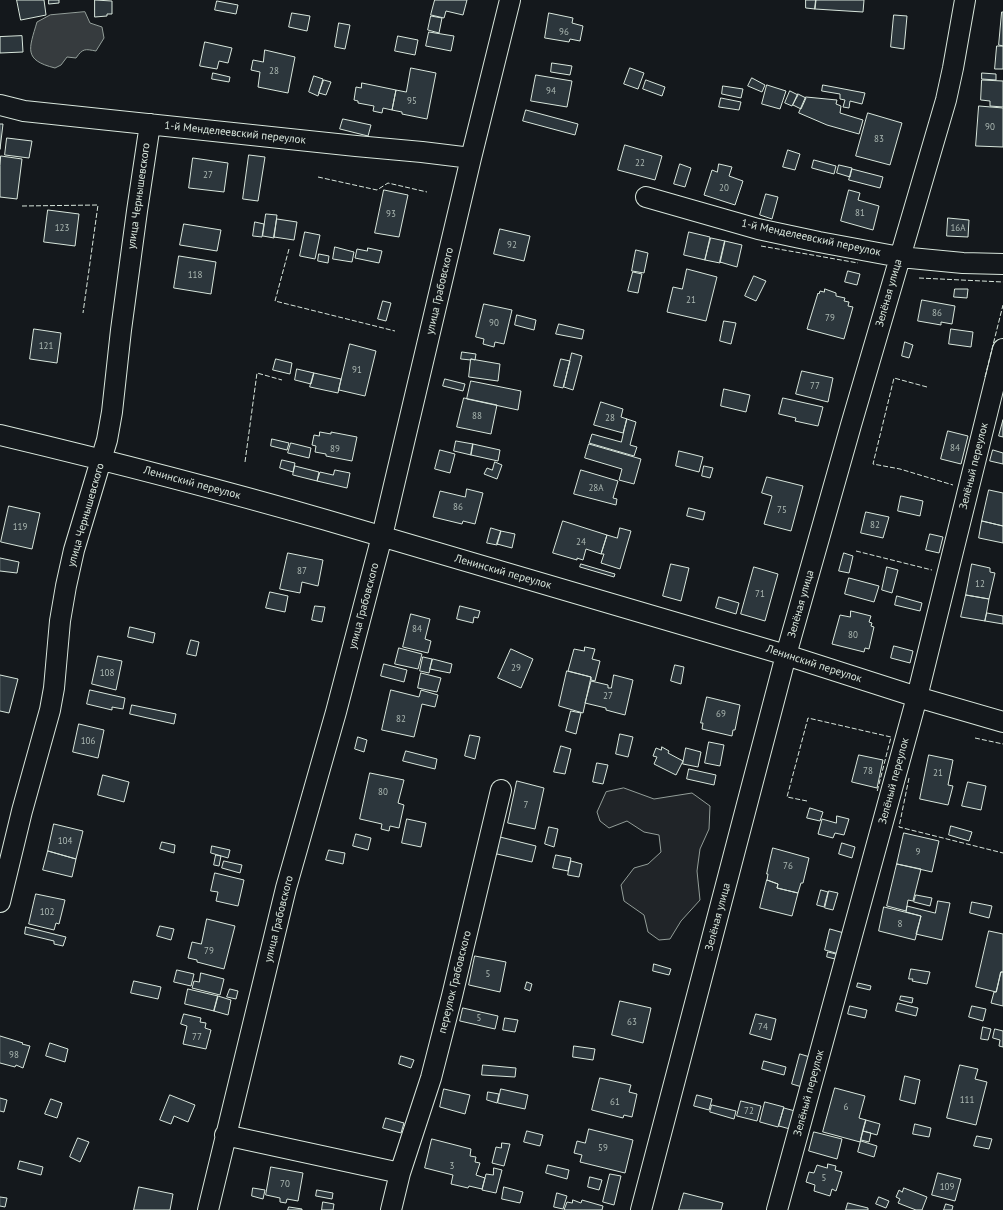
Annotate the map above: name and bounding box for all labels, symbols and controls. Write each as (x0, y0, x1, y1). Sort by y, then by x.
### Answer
house number: 96 (559, 27, 569, 37)
house number: 28 (269, 66, 279, 76)
house number: 94 (546, 86, 556, 96)
house number: 95 (407, 96, 417, 106)
street label: 1-й Менделеевский переулок (164, 119, 306, 147)
house number: 90 (985, 122, 995, 132)
house number: 83 (874, 134, 884, 144)
street label: улица Чернышевского (125, 142, 153, 250)
house number: 22 (635, 158, 645, 168)
house number: 27 (203, 170, 213, 180)
house number: 20 (719, 183, 729, 193)
house number: 81 (855, 208, 865, 218)
house number: 93 (386, 209, 396, 219)
street label: 1-й Менделеевский переулок (740, 217, 882, 259)
house number: 123 (55, 223, 69, 233)
house number: 16А (950, 223, 966, 233)
house number: 92 (507, 240, 517, 250)
street label: улица Грабовского (424, 246, 456, 336)
street label: Зелёная улица (873, 258, 905, 328)
house number: 118 (188, 270, 202, 280)
house number: 21 (686, 295, 696, 305)
house number: 86 (932, 308, 942, 318)
house number: 79 (825, 313, 835, 323)
house number: 90 (489, 318, 499, 328)
house number: 121 (39, 341, 53, 351)
house number: 91 (352, 365, 362, 375)
house number: 77 (810, 381, 820, 391)
house number: 88 (472, 411, 482, 421)
house number: 28 (605, 413, 615, 423)
street label: Зелёный переулок (957, 421, 991, 511)
house number: 84 (950, 443, 960, 453)
house number: 89 (330, 444, 340, 454)
street label: улица Чернышевского (65, 462, 107, 568)
street label: Ленинский переулок (142, 464, 242, 502)
house number: 28А (588, 483, 604, 493)
house number: 86 (453, 502, 463, 512)
house number: 75 (777, 505, 787, 515)
house number: 82 (870, 520, 880, 530)
house number: 119 (13, 522, 27, 532)
house number: 24 (576, 537, 586, 547)
street label: Ленинский переулок (453, 552, 553, 592)
street label: улица Грабовского (346, 561, 382, 651)
house number: 87 (297, 566, 307, 576)
street label: Зелёная улица (785, 569, 817, 639)
house number: 12 (975, 579, 985, 589)
house number: 71 (755, 589, 765, 599)
house number: 84 (412, 624, 422, 634)
house number: 80 (848, 630, 858, 640)
street label: Ленинский переулок (764, 642, 864, 686)
house number: 29 (511, 663, 521, 673)
house number: 108 (100, 668, 114, 678)
house number: 27 (603, 691, 613, 701)
house number: 69 (716, 709, 726, 719)
house number: 82 (396, 714, 406, 724)
house number: 106 (81, 736, 95, 746)
street label: Зелёный переулок (876, 736, 912, 826)
house number: 78 (863, 766, 873, 776)
house number: 21 (933, 768, 943, 778)
house number: 80 (378, 787, 388, 797)
house number: 7 (524, 800, 528, 810)
house number: 104 (58, 836, 72, 846)
house number: 9 (916, 847, 920, 857)
house number: 76 (783, 861, 793, 871)
street label: улица Грабовского (262, 874, 296, 964)
street label: Зелёная улица (703, 881, 733, 953)
house number: 102 (40, 907, 54, 917)
house number: 8 (898, 919, 902, 929)
street label: переулок Грабовского (436, 929, 474, 1035)
house number: 79 (204, 946, 214, 956)
house number: 5 (486, 969, 490, 979)
house number: 5 (477, 1013, 481, 1023)
house number: 63 (627, 1017, 637, 1027)
house number: 74 (758, 1022, 768, 1032)
house number: 77 (192, 1032, 202, 1042)
street label: Зелёный переулок (791, 1048, 827, 1138)
house number: 98 (9, 1050, 19, 1060)
house number: 111 (960, 1095, 974, 1105)
house number: 61 (610, 1097, 620, 1107)
house number: 6 (844, 1102, 848, 1112)
house number: 72 (744, 1106, 754, 1116)
house number: 59 (598, 1143, 608, 1153)
house number: 3 (450, 1161, 454, 1171)
house number: 5 (822, 1173, 826, 1183)
house number: 70 (280, 1179, 290, 1189)
house number: 109 (940, 1182, 954, 1192)

